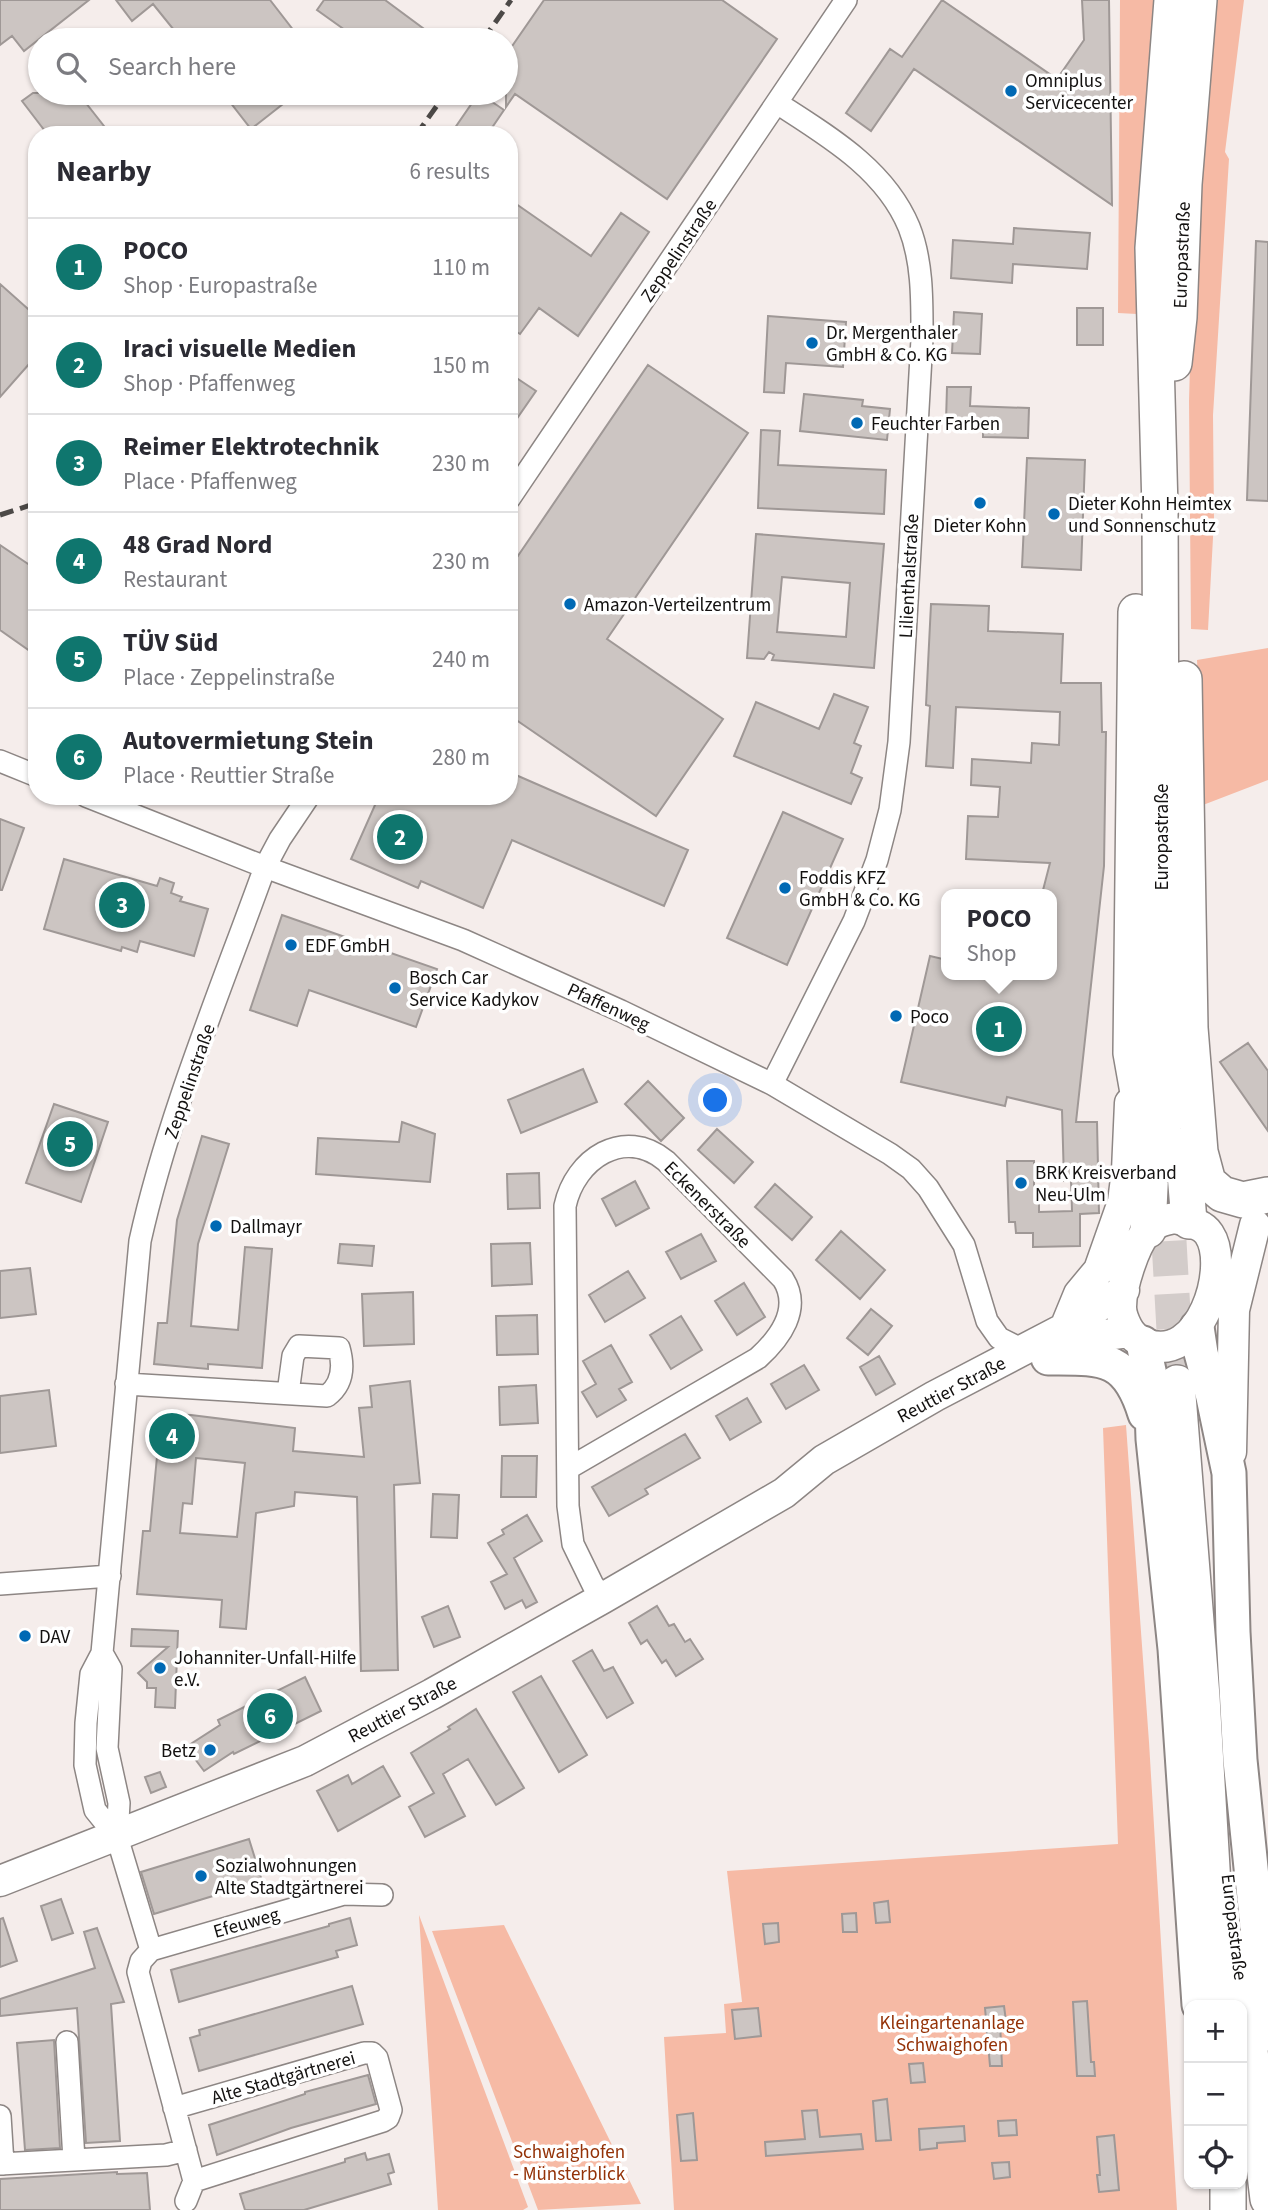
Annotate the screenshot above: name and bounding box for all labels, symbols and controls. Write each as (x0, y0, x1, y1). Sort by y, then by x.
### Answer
search box (28, 28, 518, 105)
icon: search (52, 48, 90, 86)
text: Search here (108, 48, 236, 85)
place label: Omniplus Servicecenter (1025, 68, 1134, 117)
marker: Omniplus Servicecenter (1003, 83, 1019, 99)
text: Nearby (56, 150, 151, 193)
text: 6 results (410, 155, 490, 188)
street label: Zeppelinstraße (635, 194, 724, 308)
street label: Europastraße (1167, 201, 1198, 309)
text: POCO (123, 232, 188, 269)
text: 1 (73, 251, 85, 284)
text: 110 m (432, 251, 490, 284)
text: Shop · Europastraße (123, 269, 317, 302)
place label: Dr. Mergenthaler GmbH & Co. KG (826, 320, 958, 369)
text: Iraci visuelle Medien (123, 330, 356, 367)
marker: Dr. Mergenthaler GmbH & Co. KG (804, 335, 820, 351)
text: 2 (73, 349, 85, 382)
text: 150 m (432, 349, 490, 382)
text: Shop · Pfaffenweg (123, 367, 295, 400)
place label: Feuchter Farben (871, 411, 1000, 438)
marker: Feuchter Farben (849, 415, 865, 431)
text: Reimer Elektrotechnik (123, 428, 379, 465)
text: 3 (73, 447, 85, 480)
text: 230 m (432, 447, 490, 480)
text: Place · Pfaffenweg (123, 465, 297, 498)
place label: Dieter Kohn Heimtex und Sonnenschutz (1068, 491, 1232, 540)
marker: Dieter Kohn (972, 495, 988, 511)
marker: Dieter Kohn Heimtex und Sonnenschutz (1046, 506, 1062, 522)
street label: Lilienthalstraße (893, 513, 926, 639)
place label: Dieter Kohn (933, 513, 1027, 540)
text: 48 Grad Nord (123, 526, 272, 563)
text: 4 (73, 545, 85, 578)
text: 230 m (432, 545, 490, 578)
text: Restaurant (123, 563, 227, 596)
place label: Amazon-Verteilzentrum (584, 592, 771, 619)
marker: Amazon-Verteilzentrum (562, 596, 578, 612)
text: TÜV Süd (123, 624, 218, 661)
text: 5 (73, 643, 85, 676)
text: 240 m (432, 643, 490, 676)
text: Place · Zeppelinstraße (123, 661, 335, 694)
text: Autovermietung Stein (123, 722, 374, 759)
text: 6 (73, 741, 85, 774)
text: 280 m (432, 741, 490, 774)
text: Place · Reuttier Straße (123, 759, 335, 792)
street label: Europastraße (1149, 784, 1176, 891)
pin: 2 (377, 811, 423, 863)
place label: Foddis KFZ GmbH & Co. KG (799, 865, 920, 914)
pin: 3 (99, 879, 145, 931)
marker: Foddis KFZ GmbH & Co. KG (777, 880, 793, 896)
popup (941, 889, 1057, 980)
text: POCO (966, 900, 1032, 937)
place label: EDF GmbH (305, 933, 390, 960)
marker: EDF GmbH (283, 937, 299, 953)
text: Shop (966, 937, 1016, 970)
place label: Bosch Car Service Kadykov (409, 965, 539, 1014)
street label: Pfaffenweg (563, 976, 655, 1038)
marker: Bosch Car Service Kadykov (387, 980, 403, 996)
pin: 1 (976, 1003, 1022, 1055)
place label: Poco (910, 1004, 949, 1031)
marker: Poco (888, 1008, 904, 1024)
street label: Zeppelinstraße (158, 1020, 223, 1143)
your location (698, 1083, 732, 1117)
pin: 5 (47, 1118, 93, 1170)
street label: Eckenerstraße (657, 1155, 757, 1255)
place label: BRK Kreisverband Neu-Ulm (1035, 1160, 1177, 1209)
marker: BRK Kreisverband Neu-Ulm (1013, 1175, 1029, 1191)
place label: Dallmayr (230, 1214, 302, 1241)
marker: Dallmayr (208, 1218, 224, 1234)
street label: Reuttier Straße (893, 1350, 1011, 1430)
pin: 4 (149, 1410, 195, 1462)
place label: DAV (39, 1624, 71, 1651)
marker: DAV (17, 1628, 33, 1644)
place label: Johanniter-Unfall-Hilfe e.V. (174, 1645, 356, 1694)
marker: Johanniter-Unfall-Hilfe e.V. (152, 1660, 168, 1676)
street label: Reuttier Straße (344, 1670, 462, 1750)
pin: 6 (247, 1690, 293, 1742)
place label: Betz (161, 1738, 196, 1765)
marker: Betz (202, 1742, 218, 1758)
place label: Sozialwohnungen Alte Stadtgärtnerei (215, 1853, 364, 1902)
marker: Sozialwohnungen Alte Stadtgärtnerei (193, 1868, 209, 1884)
street label: Europastraße (1214, 1872, 1253, 1982)
street label: Efeuweg (210, 1901, 283, 1946)
map controls (1184, 2000, 1247, 2189)
button: + (1184, 2000, 1247, 2063)
park label: Kleingartenanlage Schwaighofen (880, 2010, 1024, 2059)
street label: Alte Stadtgärtnerei (208, 2045, 359, 2112)
button: − (1184, 2063, 1247, 2126)
button: locate (1184, 2126, 1247, 2189)
park label: Schwaighofen - Münsterblick (513, 2139, 626, 2188)

